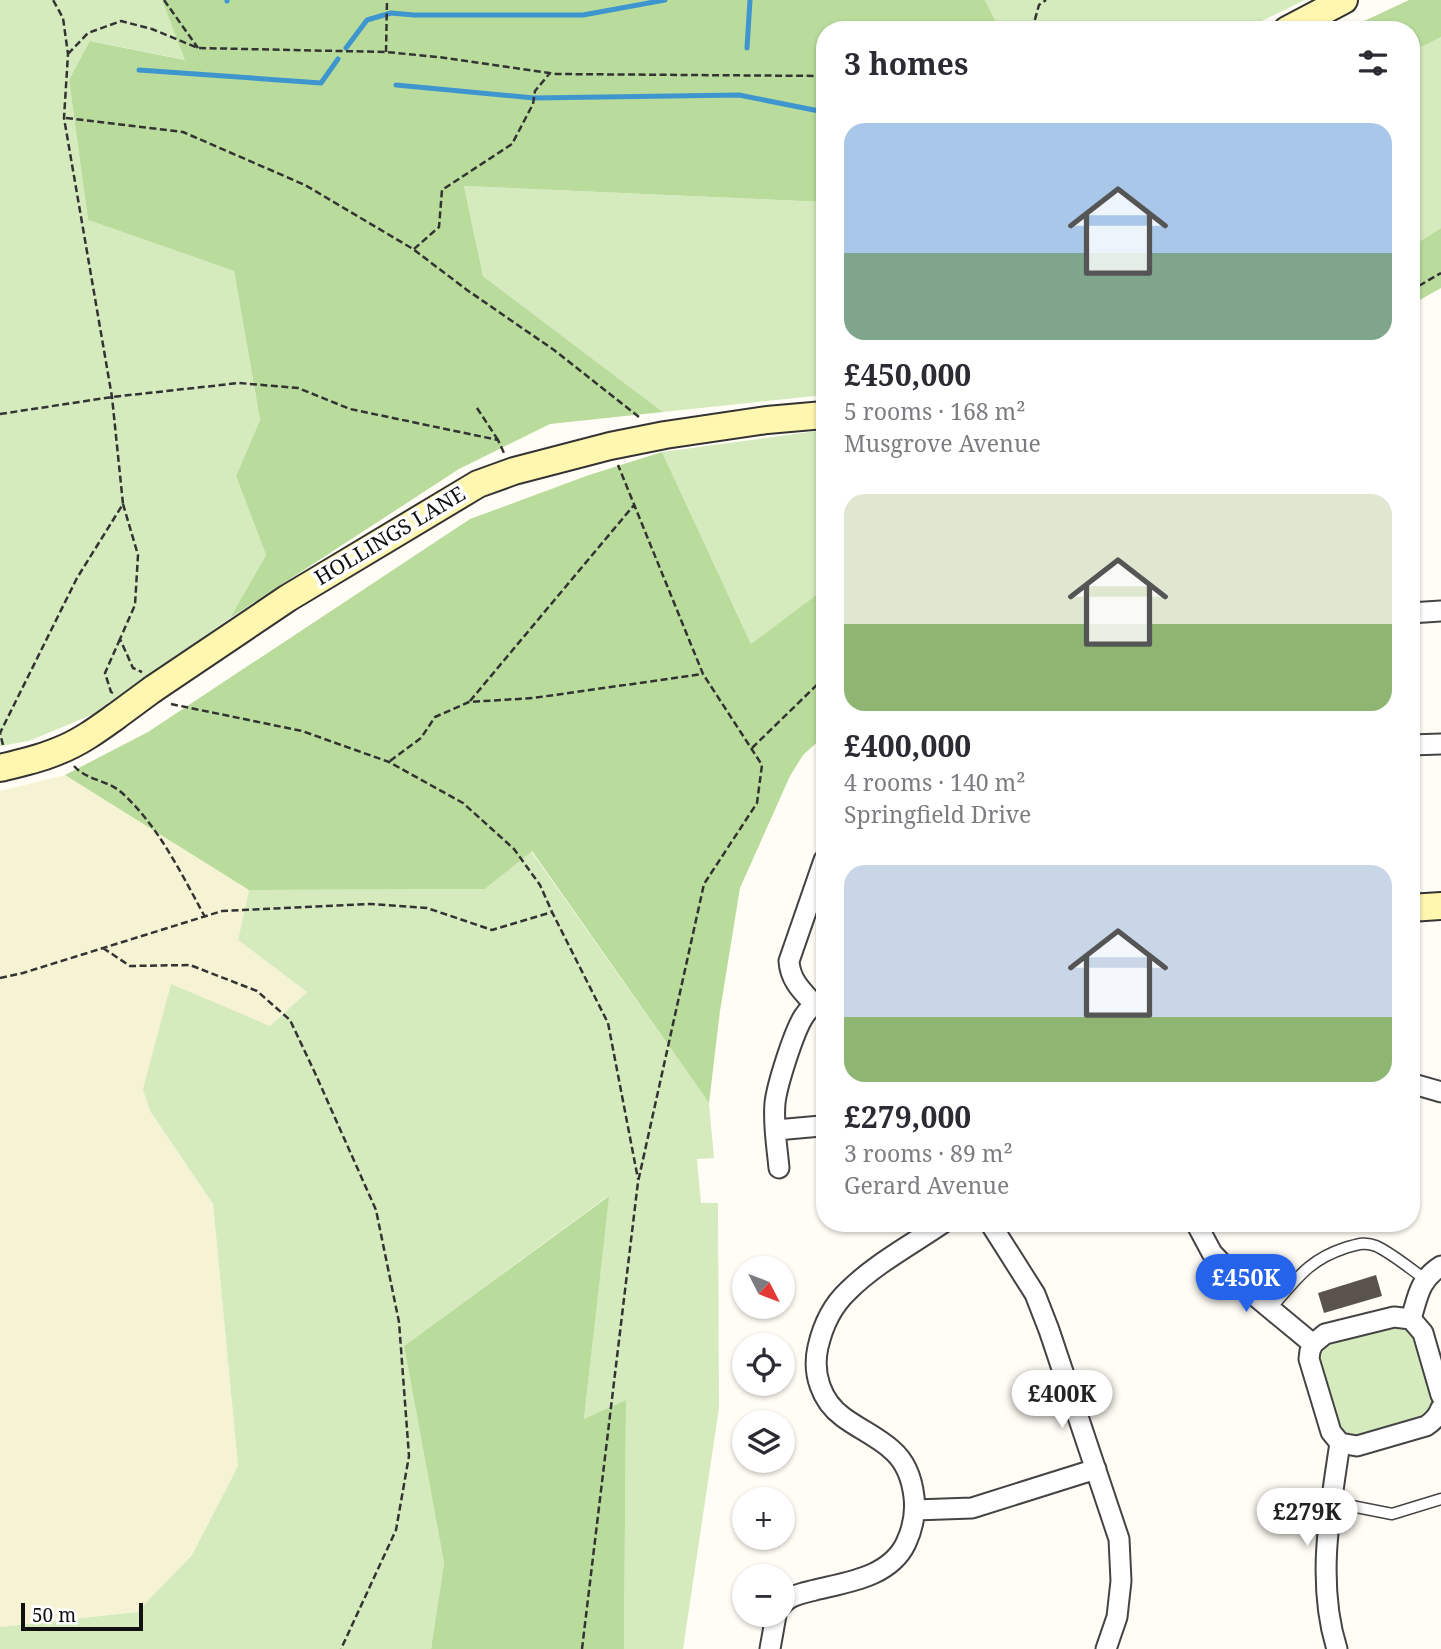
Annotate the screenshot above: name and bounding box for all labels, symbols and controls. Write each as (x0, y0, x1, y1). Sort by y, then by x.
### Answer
text: 3 homes (844, 43, 968, 84)
icon: filters (1354, 44, 1392, 82)
icon: home (1055, 168, 1181, 294)
text: £450,000 (844, 354, 971, 395)
text: 5 rooms · 168 m² (844, 395, 1026, 427)
text: Musgrove Avenue (844, 427, 1041, 459)
street label: HOLLINGS LANE (309, 479, 470, 591)
icon: home (1055, 539, 1181, 665)
text: £400,000 (844, 725, 971, 766)
text: 4 rooms · 140 m² (844, 766, 1026, 798)
text: Springfield Drive (844, 798, 1031, 830)
icon: home (1055, 910, 1181, 1036)
text: £279,000 (844, 1096, 971, 1137)
text: 3 rooms · 89 m² (844, 1137, 1013, 1169)
text: Gerard Avenue (844, 1169, 1009, 1201)
pin: £450K (1197, 1254, 1295, 1314)
north arrow (732, 1256, 794, 1320)
map controls (732, 1256, 795, 1627)
text: £450K (1212, 1261, 1280, 1293)
button: locate (732, 1333, 795, 1396)
pin: £400K (1013, 1370, 1111, 1430)
text: £400K (1028, 1377, 1096, 1409)
button: layers (732, 1410, 795, 1473)
button: + (732, 1487, 795, 1550)
pin: £279K (1258, 1488, 1356, 1548)
text: £279K (1273, 1495, 1341, 1527)
button: − (732, 1564, 795, 1627)
scale bar (21, 1600, 144, 1632)
text: 50 m (32, 1602, 76, 1628)

